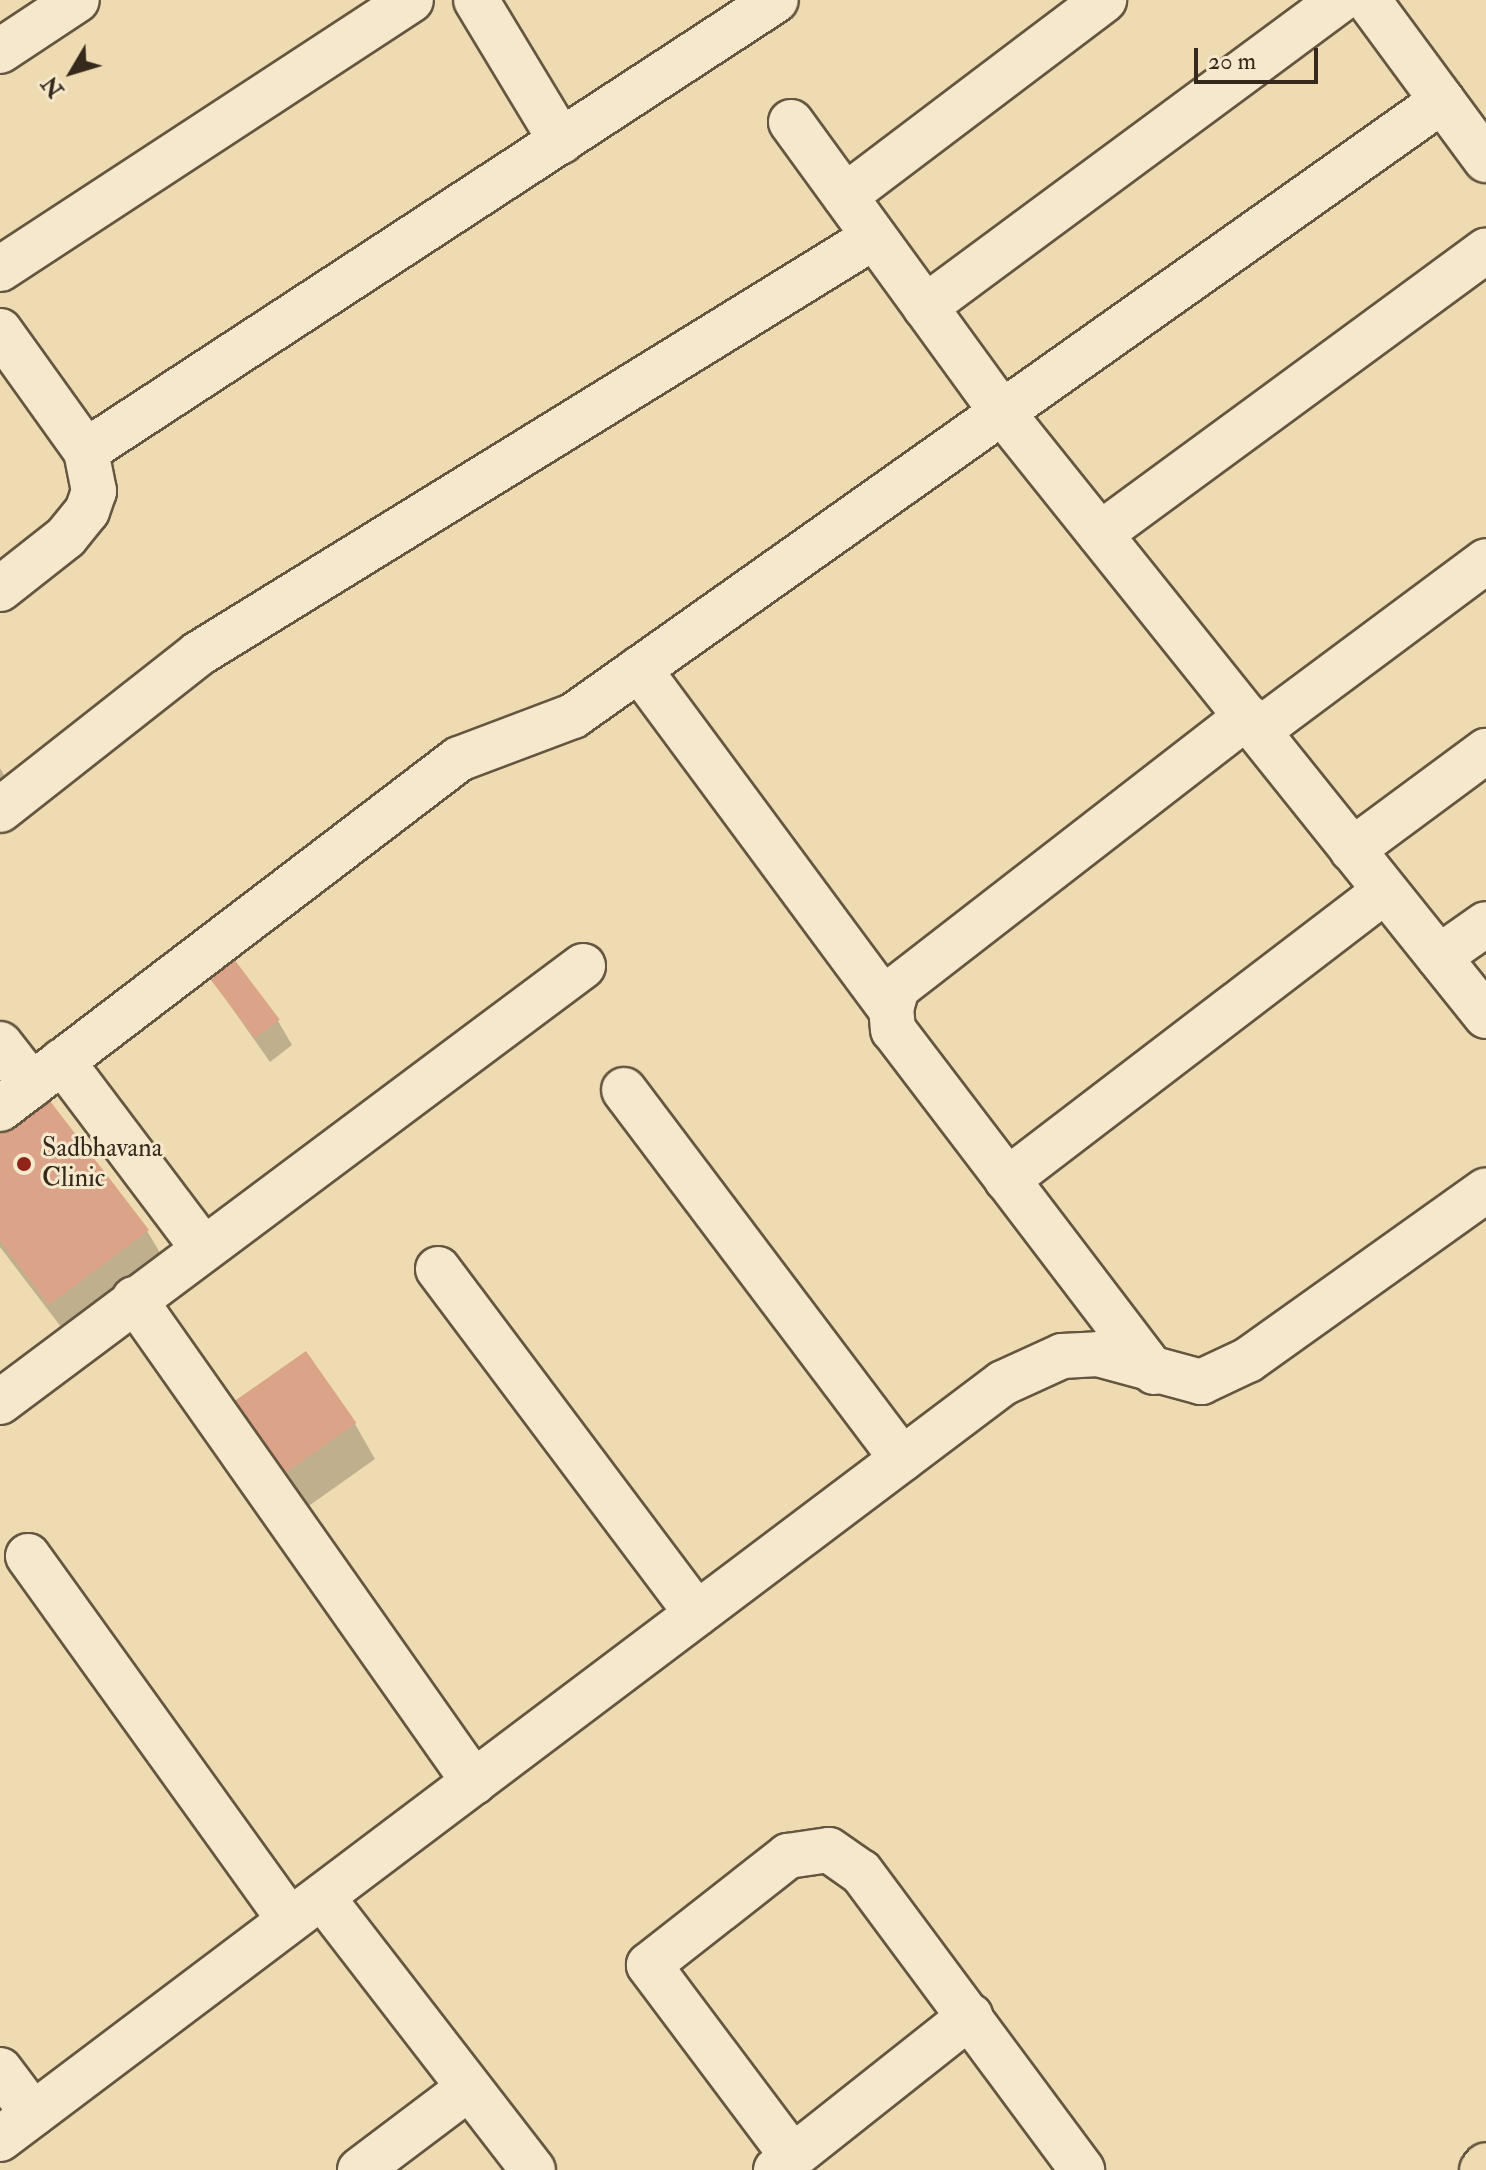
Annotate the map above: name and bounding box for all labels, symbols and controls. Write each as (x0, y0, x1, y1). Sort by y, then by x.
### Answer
north arrow (32, 32, 112, 112)
scale bar (1198, 32, 1322, 82)
text: 20 m (1208, 46, 1256, 77)
text: N (36, 70, 70, 103)
place label: Sadbhavana Clinic (42, 1133, 162, 1194)
marker: Sadbhavana Clinic (13, 1153, 35, 1175)

